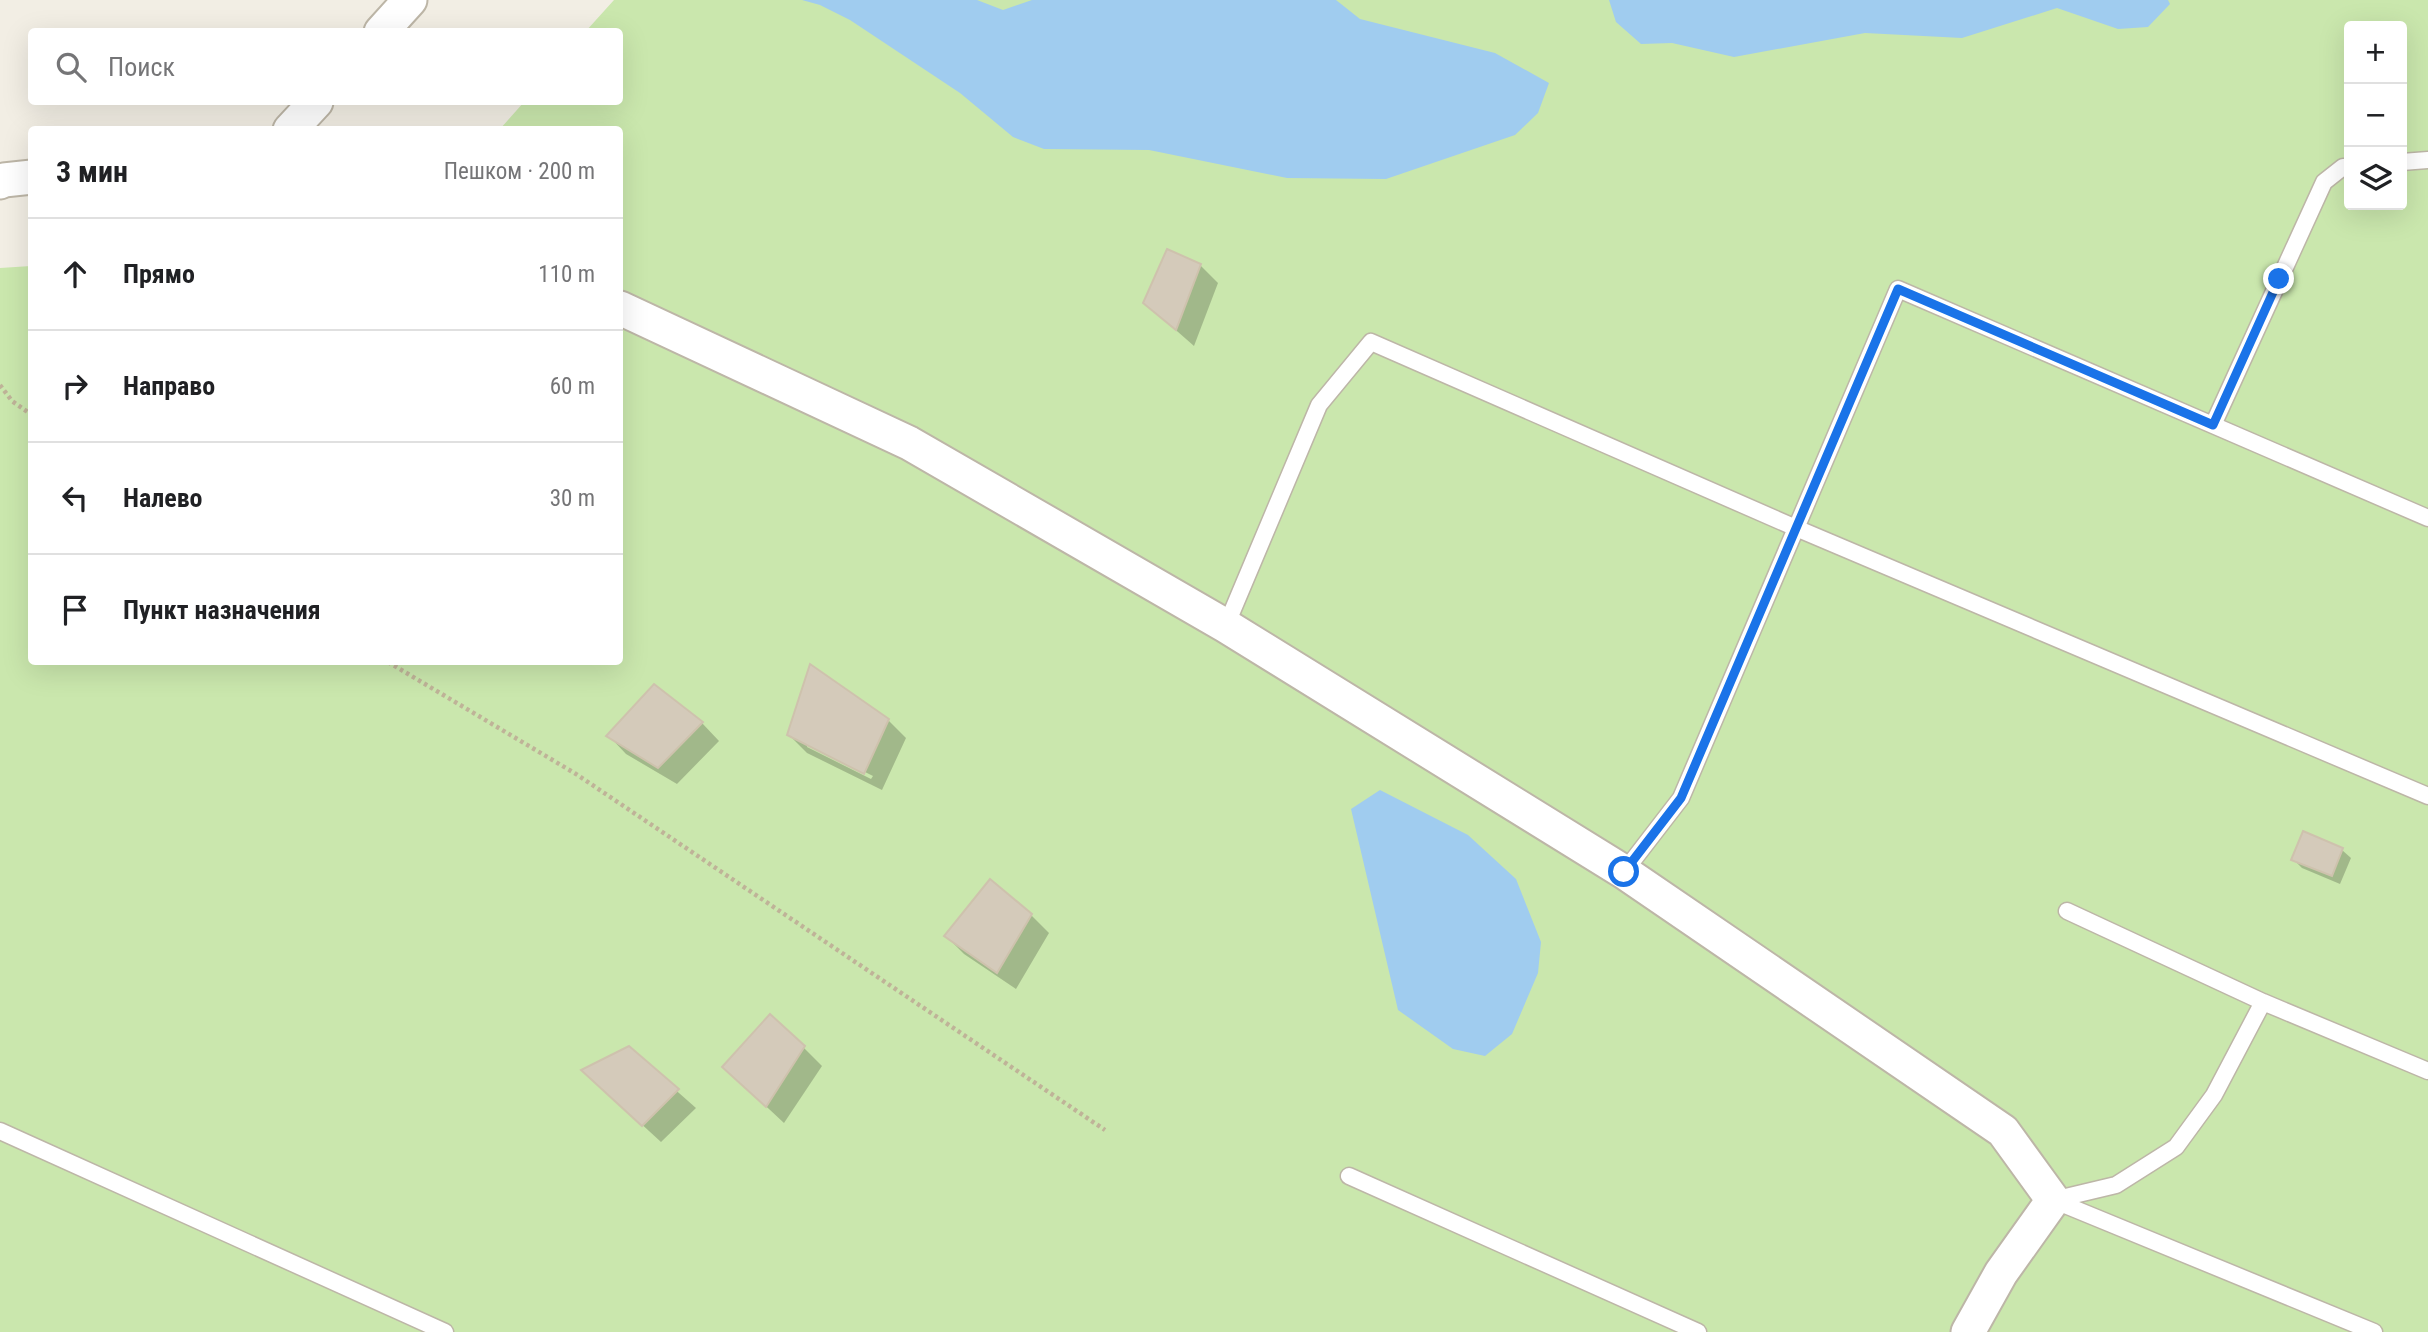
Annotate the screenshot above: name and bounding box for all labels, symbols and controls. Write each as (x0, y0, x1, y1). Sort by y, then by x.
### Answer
map controls (2344, 21, 2407, 210)
button: + (2344, 21, 2407, 84)
search box (28, 28, 623, 105)
icon: search (52, 48, 90, 86)
text: Поиск (108, 52, 175, 82)
button: − (2344, 84, 2407, 147)
button: layers (2344, 147, 2407, 210)
text: 3 мин (56, 154, 128, 189)
text: Пешком · 200 m (444, 158, 595, 185)
icon: ahead (56, 255, 94, 293)
text: Прямо (123, 259, 195, 289)
text: 110 m (538, 261, 595, 288)
route end (2263, 263, 2294, 294)
icon: right (56, 367, 94, 405)
text: Направо (123, 371, 215, 401)
text: 60 m (550, 373, 595, 400)
icon: left (56, 479, 94, 517)
text: Налево (123, 483, 203, 513)
text: 30 m (550, 485, 595, 512)
icon: arrive (56, 591, 94, 629)
text: Пункт назначения (123, 595, 321, 625)
route start (1608, 856, 1639, 887)

